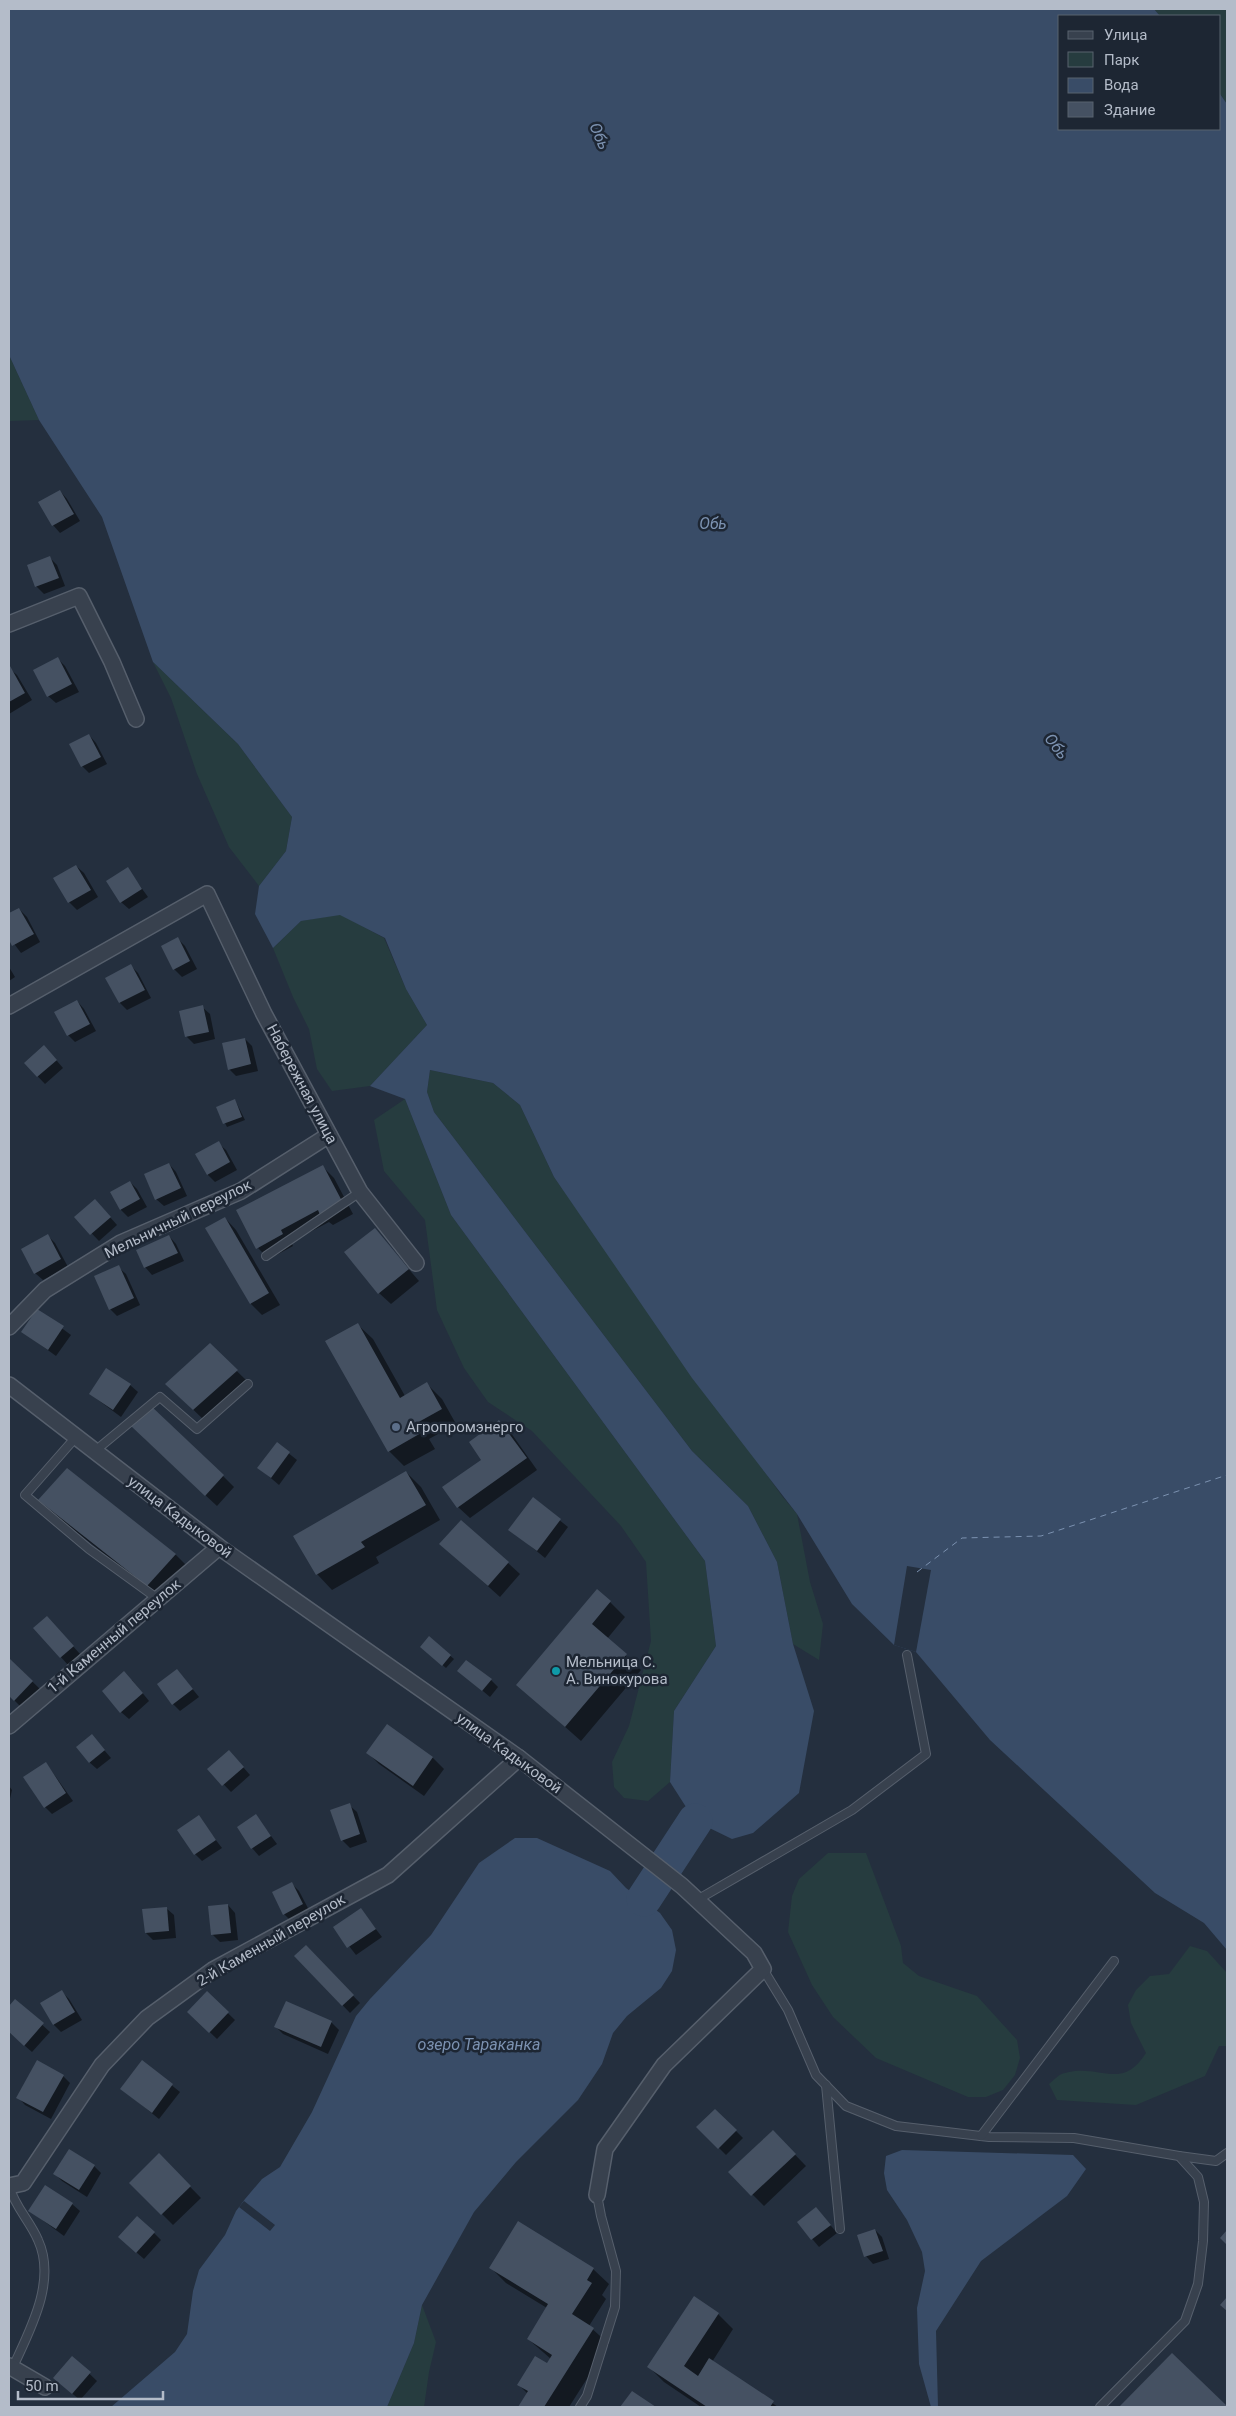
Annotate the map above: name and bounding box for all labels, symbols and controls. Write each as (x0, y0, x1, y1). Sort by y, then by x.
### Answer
legend (1058, 15, 1221, 130)
text: Улица (1104, 26, 1147, 44)
text: Парк (1104, 51, 1139, 69)
text: Вода (1104, 76, 1139, 94)
text: Здание (1104, 101, 1155, 119)
water label: Обь (585, 120, 614, 153)
water label: Обь (699, 514, 727, 533)
water label: Обь (1041, 730, 1073, 763)
street label: Набережная улица (263, 1021, 341, 1147)
street label: Мельничный переулок (102, 1176, 254, 1262)
place label: Агропромэнерго (406, 1418, 524, 1436)
marker: Агропромэнерго (390, 1421, 402, 1433)
street label: улица Кадыковой (124, 1472, 236, 1562)
street label: 1-й Каменный переулок (44, 1575, 184, 1697)
place label: Мельница С. А. Винокурова (566, 1653, 668, 1688)
marker: Мельница С. А. Винокурова (550, 1665, 562, 1677)
street label: улица Кадыковой (453, 1709, 565, 1797)
street label: 2-й Каменный переулок (194, 1890, 348, 1990)
water label: озеро Тараканка (418, 2035, 540, 2054)
scale bar (18, 2368, 162, 2400)
text: 50 m (25, 2377, 59, 2395)

